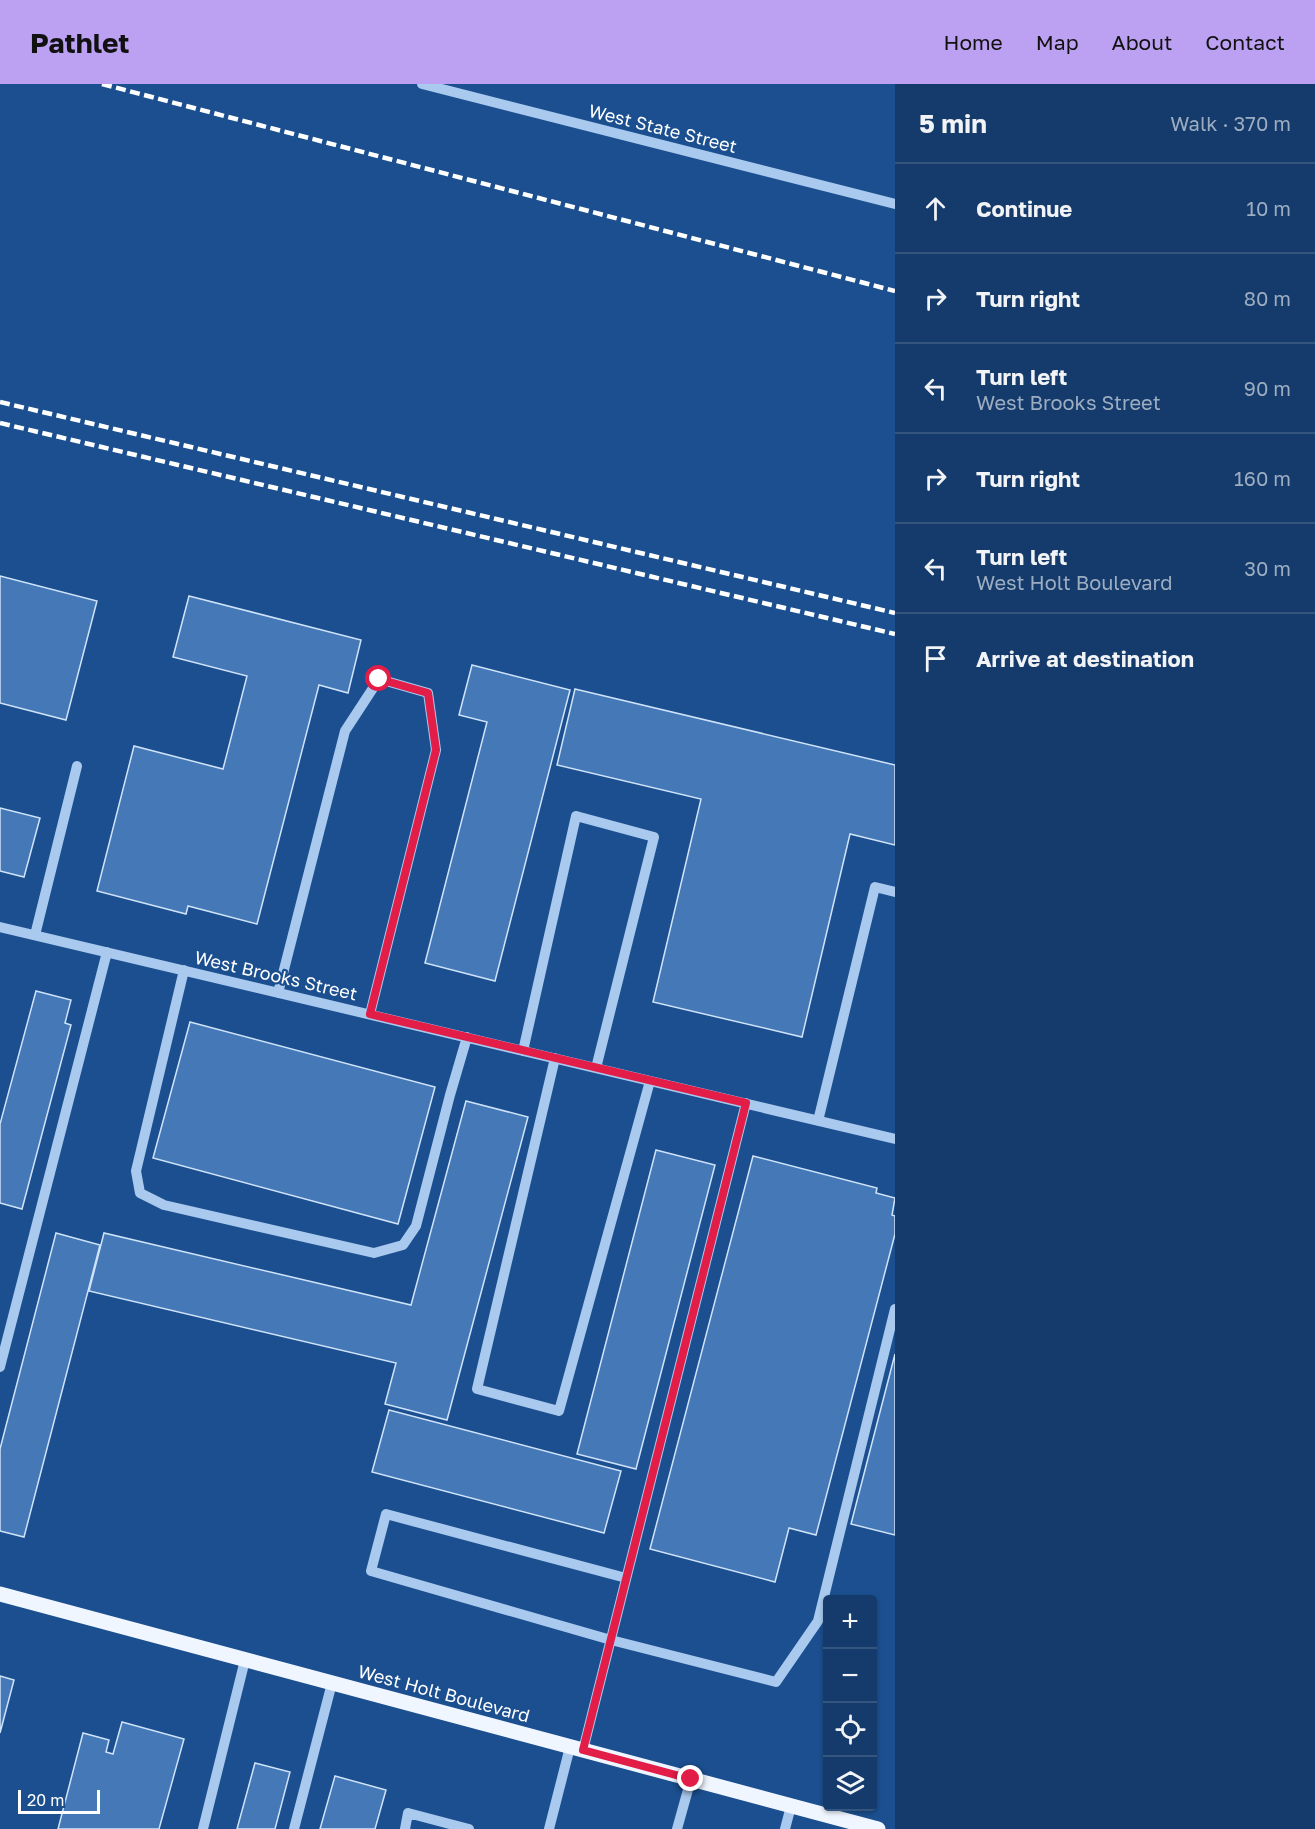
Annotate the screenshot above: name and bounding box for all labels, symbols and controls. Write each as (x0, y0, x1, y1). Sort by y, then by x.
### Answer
text: Pathlet (30, 26, 130, 59)
text: Home (943, 29, 1003, 55)
text: Map (1036, 29, 1079, 55)
text: About (1112, 29, 1172, 55)
text: Contact (1205, 29, 1285, 55)
street label: West State Street (587, 99, 739, 157)
text: 5 min (919, 108, 987, 139)
text: Walk · 370 m (1170, 111, 1291, 135)
icon: ahead (919, 192, 952, 225)
text: Continue (976, 195, 1072, 222)
text: 10 m (1246, 196, 1291, 220)
icon: right (919, 282, 952, 315)
text: Turn right (976, 285, 1080, 312)
text: 80 m (1244, 286, 1291, 310)
text: Turn left (976, 363, 1067, 390)
icon: left (919, 372, 952, 405)
text: 90 m (1244, 376, 1291, 400)
text: West Brooks Street (976, 390, 1161, 414)
icon: right (919, 462, 952, 495)
text: Turn right (976, 465, 1080, 492)
text: 160 m (1234, 466, 1291, 490)
text: Turn left (976, 543, 1067, 570)
icon: left (919, 552, 952, 585)
text: 30 m (1244, 556, 1291, 580)
text: West Holt Boulevard (976, 570, 1173, 594)
icon: arrive (919, 642, 952, 675)
text: Arrive at destination (976, 645, 1194, 672)
route start (365, 665, 391, 691)
street label: West Brooks Street (193, 946, 359, 1004)
map controls (823, 1595, 877, 1811)
button: + (823, 1595, 877, 1649)
button: − (823, 1649, 877, 1703)
street label: West Holt Boulevard (356, 1659, 532, 1727)
button: locate (823, 1703, 877, 1757)
button: layers (823, 1757, 877, 1811)
route end (677, 1765, 703, 1791)
scale bar (18, 1787, 100, 1814)
text: 20 m (27, 1790, 64, 1810)

